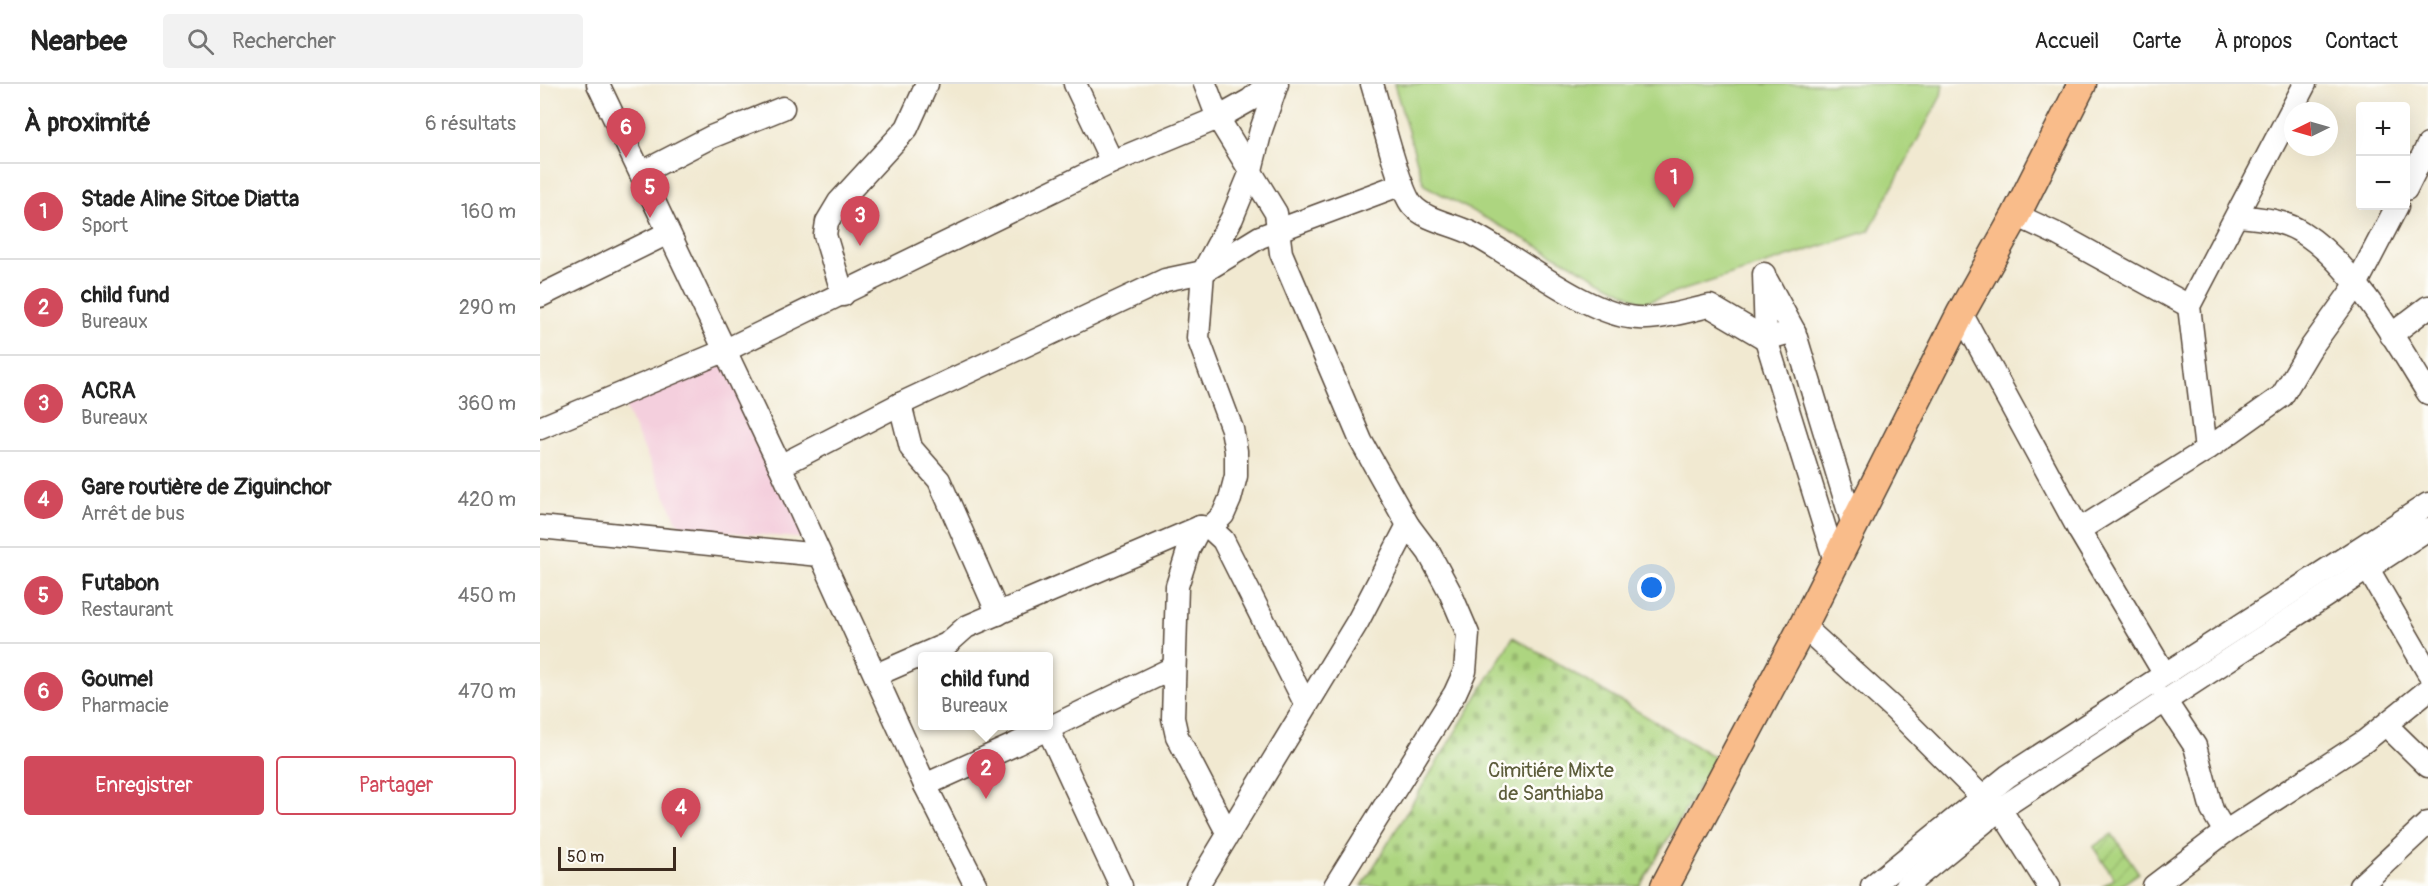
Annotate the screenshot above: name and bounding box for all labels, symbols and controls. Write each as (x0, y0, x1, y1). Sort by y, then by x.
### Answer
search box (163, 14, 583, 68)
text: Nearbee (30, 24, 127, 59)
icon: search (184, 25, 217, 58)
text: Rechercher (232, 27, 336, 55)
text: Accueil (2035, 28, 2099, 55)
text: Carte (2132, 28, 2181, 55)
text: À propos (2214, 28, 2292, 55)
text: Contact (2325, 28, 2398, 55)
north arrow (2284, 102, 2338, 156)
map controls (2356, 102, 2410, 210)
button: + (2356, 102, 2410, 156)
text: À proximité (24, 107, 151, 139)
pin: 6 (606, 109, 646, 158)
text: 6 résultats (425, 111, 516, 136)
button: − (2356, 156, 2410, 210)
pin: 1 (1654, 158, 1694, 208)
pin: 5 (630, 168, 670, 218)
text: Stade Aline Sitoe Diatta (81, 185, 299, 213)
pin: 3 (840, 196, 880, 246)
text: 1 (40, 199, 47, 224)
text: 160 m (461, 199, 516, 224)
text: Sport (81, 213, 128, 238)
text: child fund (81, 281, 170, 309)
text: 2 (38, 295, 49, 320)
text: 290 m (459, 295, 516, 320)
text: Bureaux (81, 309, 148, 334)
text: ACRA (81, 377, 136, 405)
text: 3 (38, 391, 49, 416)
text: 360 m (457, 391, 516, 416)
text: Bureaux (81, 405, 148, 430)
text: Gare routière de Ziguinchor (81, 473, 332, 501)
text: 4 (38, 487, 49, 512)
text: 420 m (457, 487, 516, 512)
text: Arrêt de bus (81, 501, 184, 526)
text: Futabon (81, 569, 159, 597)
your location (1637, 573, 1666, 602)
text: 5 (38, 583, 49, 608)
text: 450 m (458, 583, 516, 608)
text: Restaurant (81, 597, 173, 622)
popup (918, 652, 1053, 730)
text: Goumel (81, 665, 153, 693)
text: child fund (941, 665, 1030, 693)
text: 6 (38, 679, 49, 704)
text: 470 m (458, 679, 516, 704)
text: Pharmacie (81, 693, 169, 718)
text: Bureaux (941, 693, 1008, 718)
pin: 2 (966, 750, 1006, 799)
button: Enregistrer (24, 756, 264, 815)
button: Partager (276, 756, 516, 815)
park label: Cimitiére Mixte de Santhiaba (1488, 758, 1614, 806)
pin: 4 (662, 788, 700, 838)
scale bar (558, 844, 676, 872)
text: 50 m (567, 847, 604, 867)

